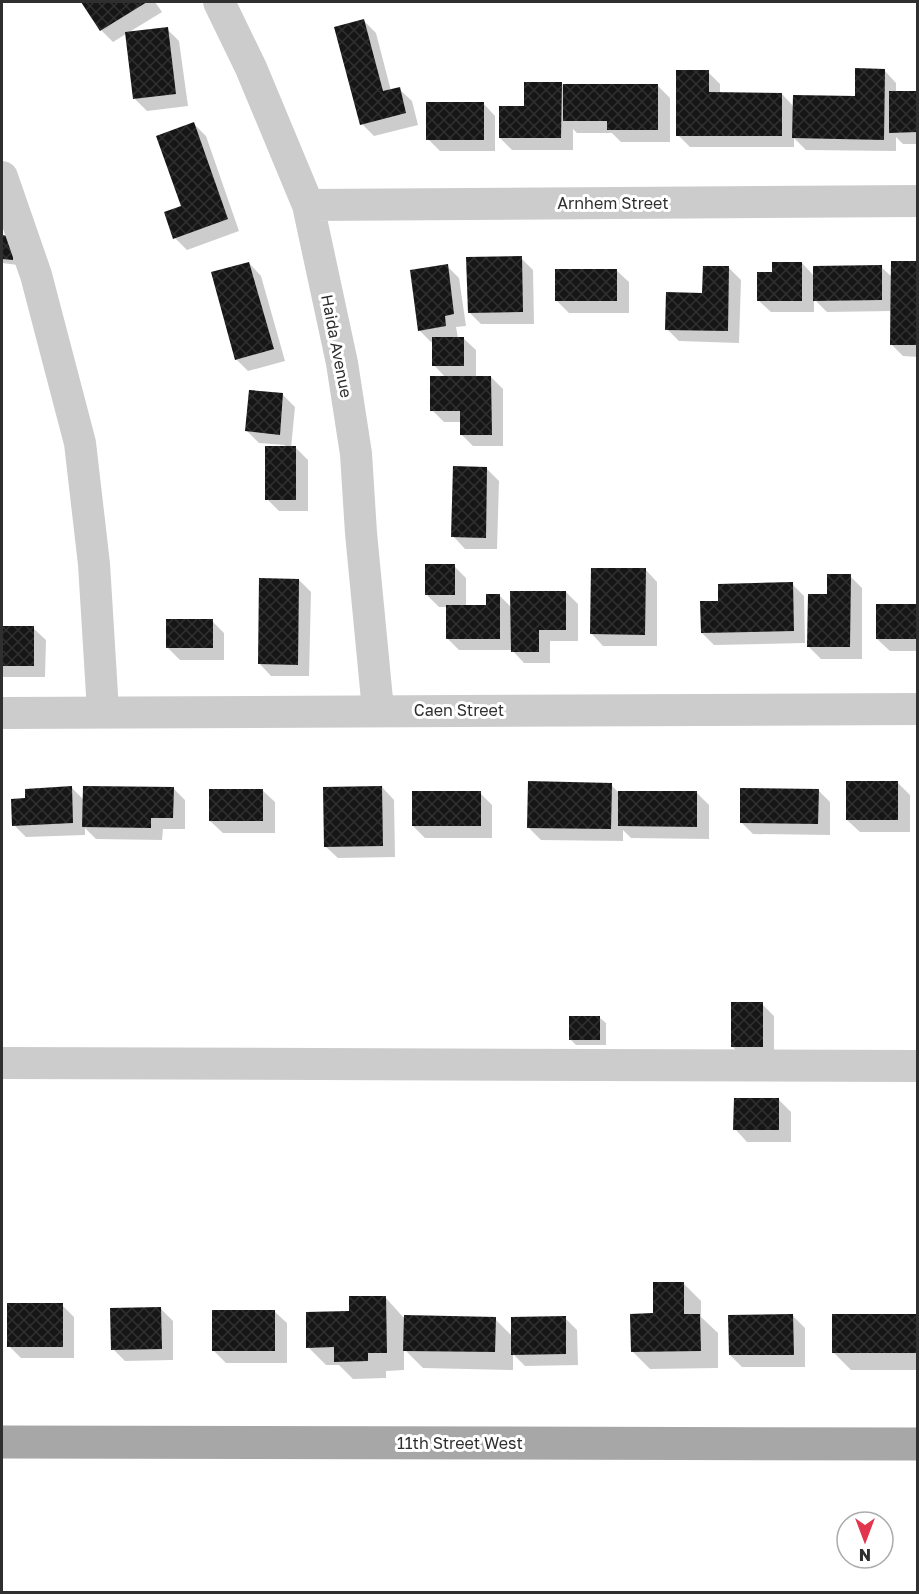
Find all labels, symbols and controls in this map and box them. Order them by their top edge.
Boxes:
street label: Arnhem Street [557,193,669,213]
street label: Haida Avenue [317,293,357,399]
street label: Caen Street [414,700,504,720]
street label: 11th Street West [397,1433,523,1453]
north arrow [835,1510,895,1570]
text: N [859,1545,871,1565]

